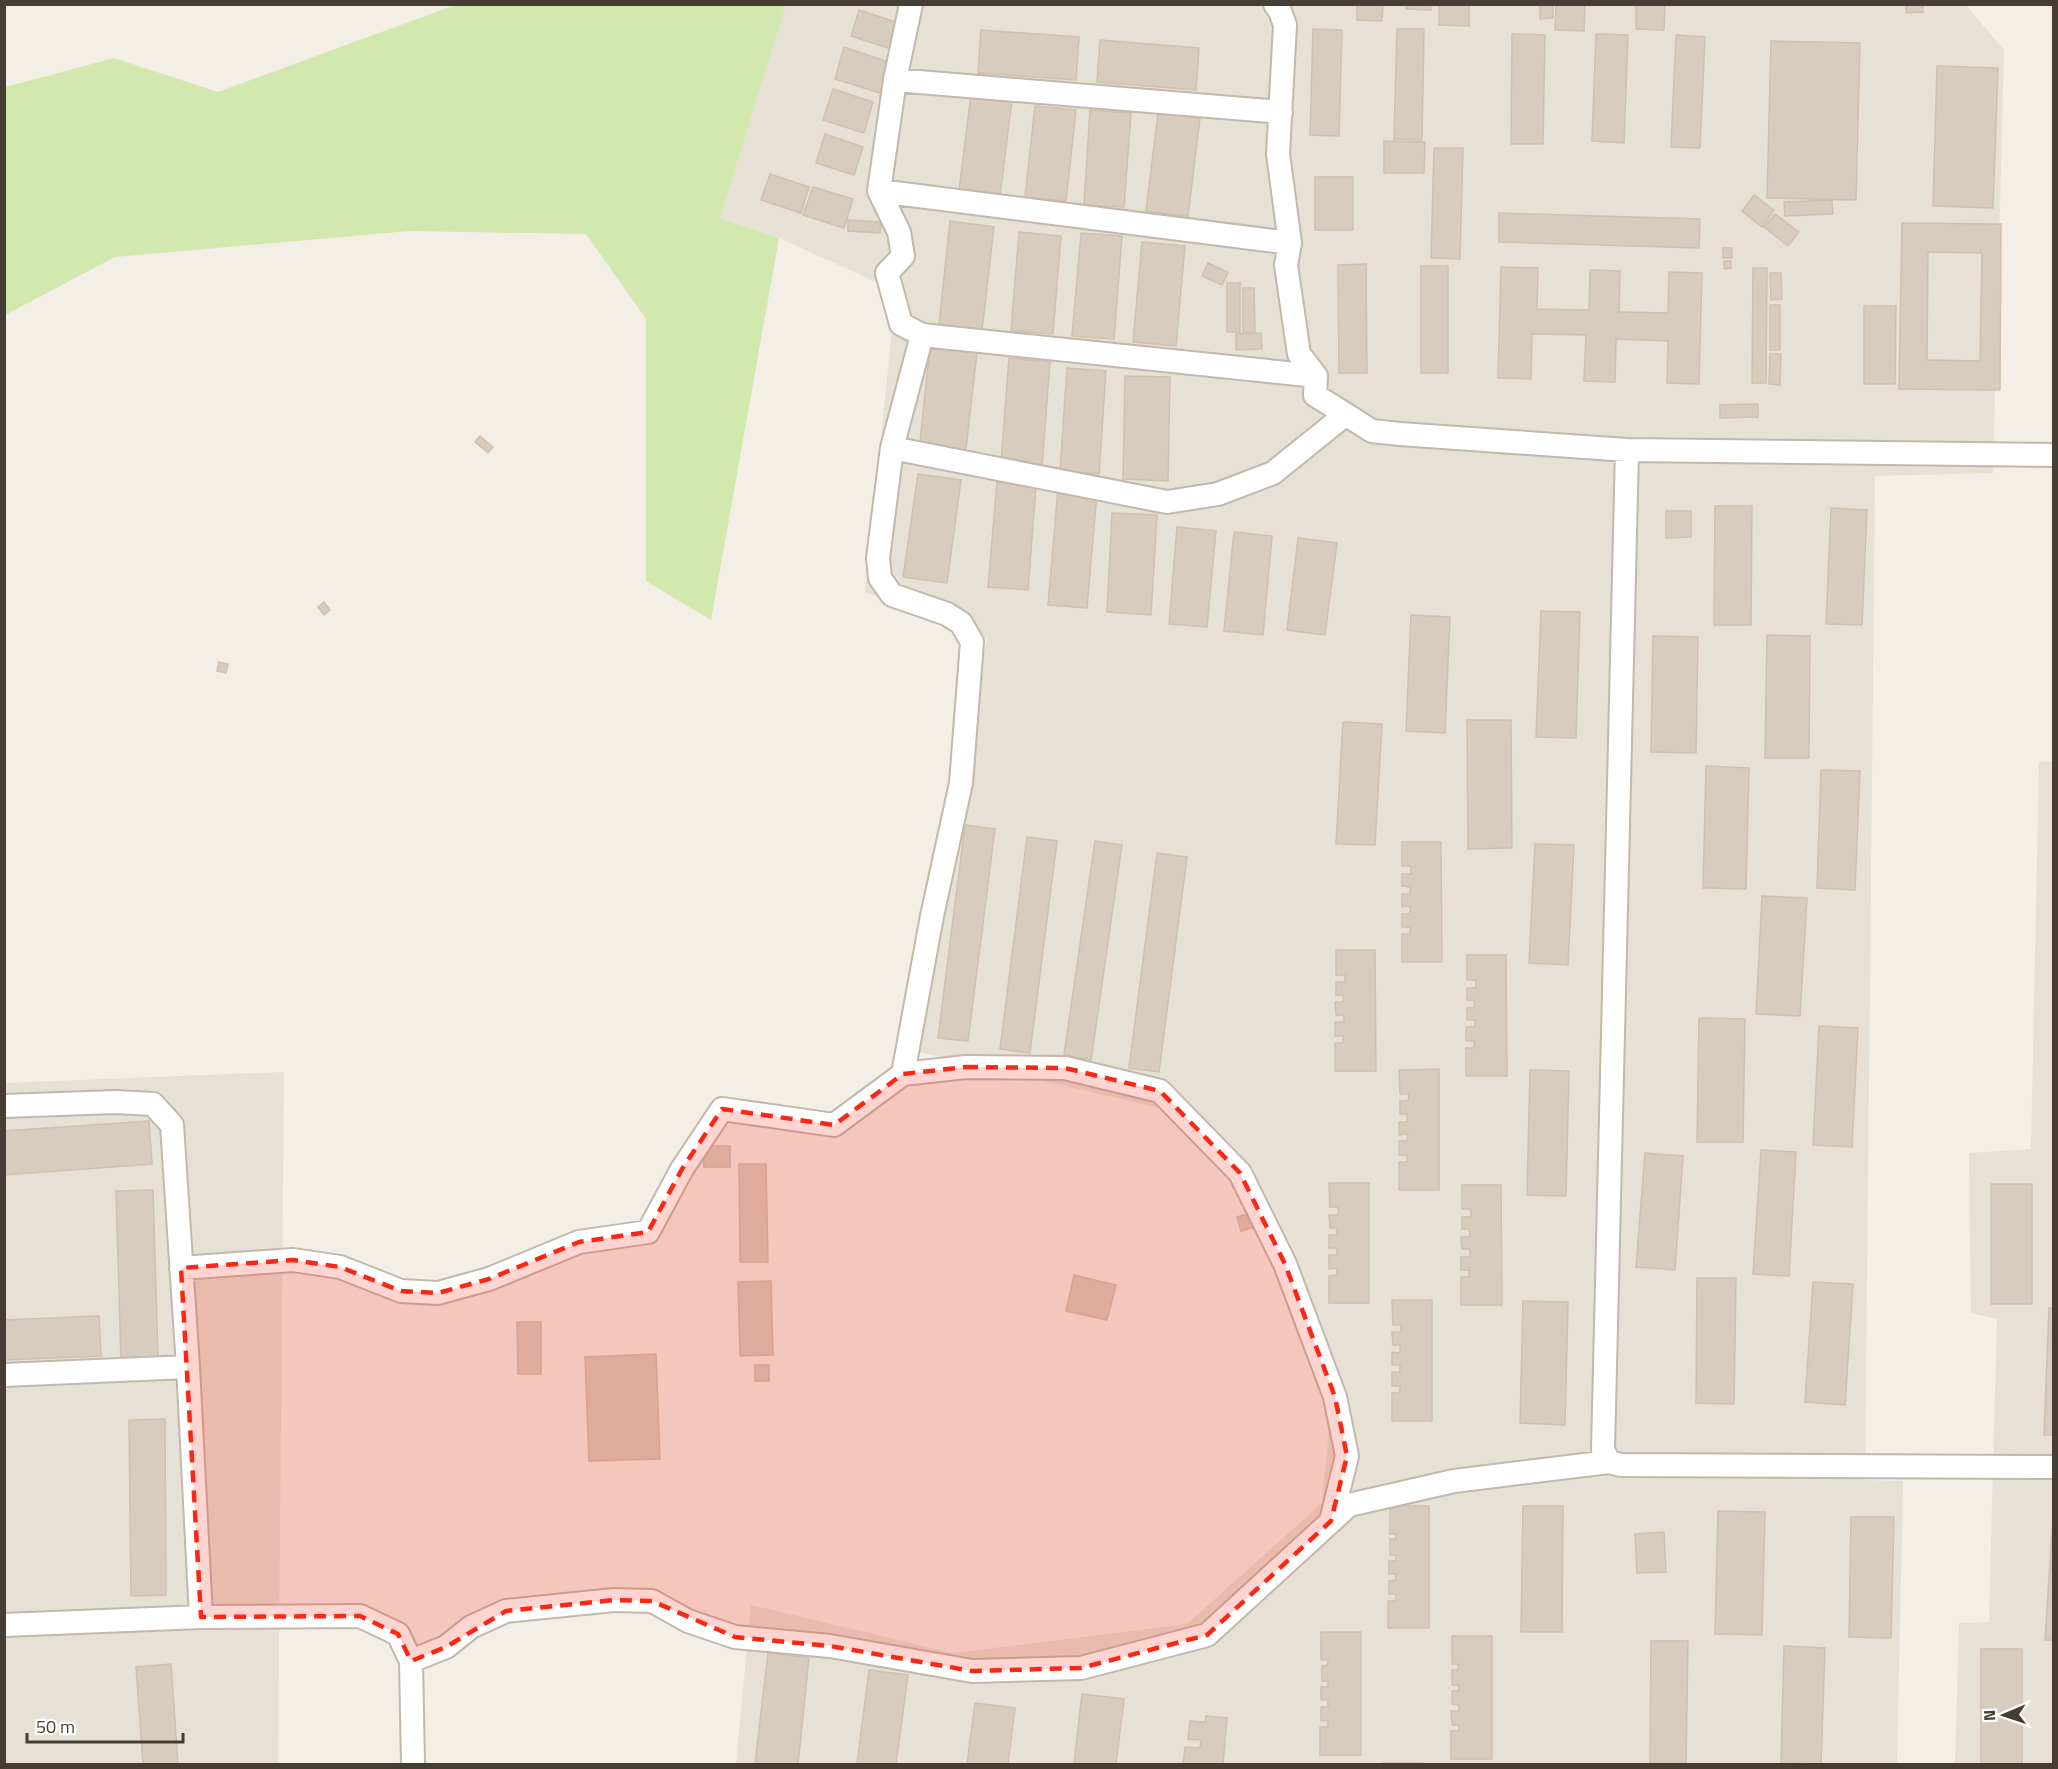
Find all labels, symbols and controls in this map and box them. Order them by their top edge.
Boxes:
north arrow [1974,1685,2034,1745]
scale bar [27,1706,183,1744]
text: N [1977,1710,2001,1721]
text: 50 m [36,1713,75,1740]

